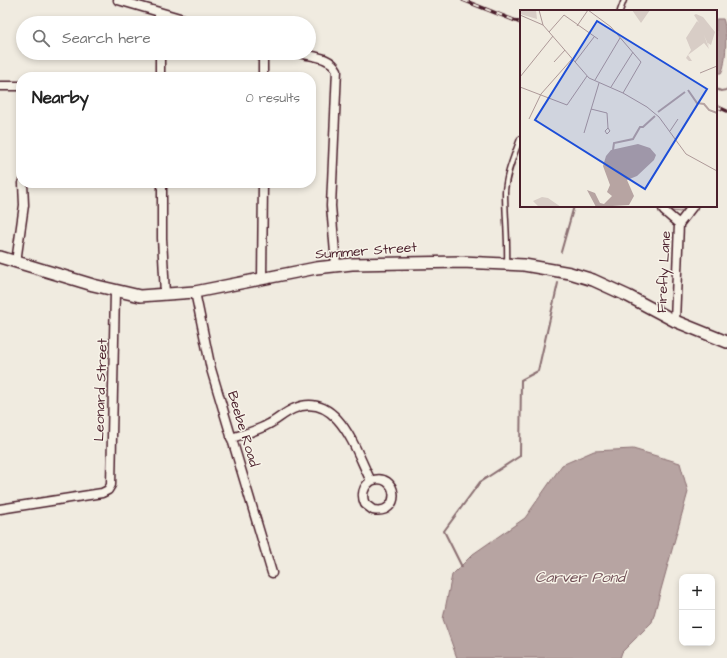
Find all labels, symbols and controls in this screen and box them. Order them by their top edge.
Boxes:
inset map [520,10,717,207]
search box [16,16,316,60]
icon: search [30,27,52,49]
text: Search here [62,28,151,49]
text: Nearby [32,86,89,110]
text: 0 results [245,89,300,107]
street label: Firefly Lane [652,230,676,314]
street label: Summer Street [314,237,418,265]
street label: Leonard Street [89,338,113,442]
street label: Beebe Road [222,389,264,469]
water label: Carver Pond [535,567,628,588]
map controls [679,574,715,646]
button: + [679,574,715,610]
button: − [679,610,715,646]

